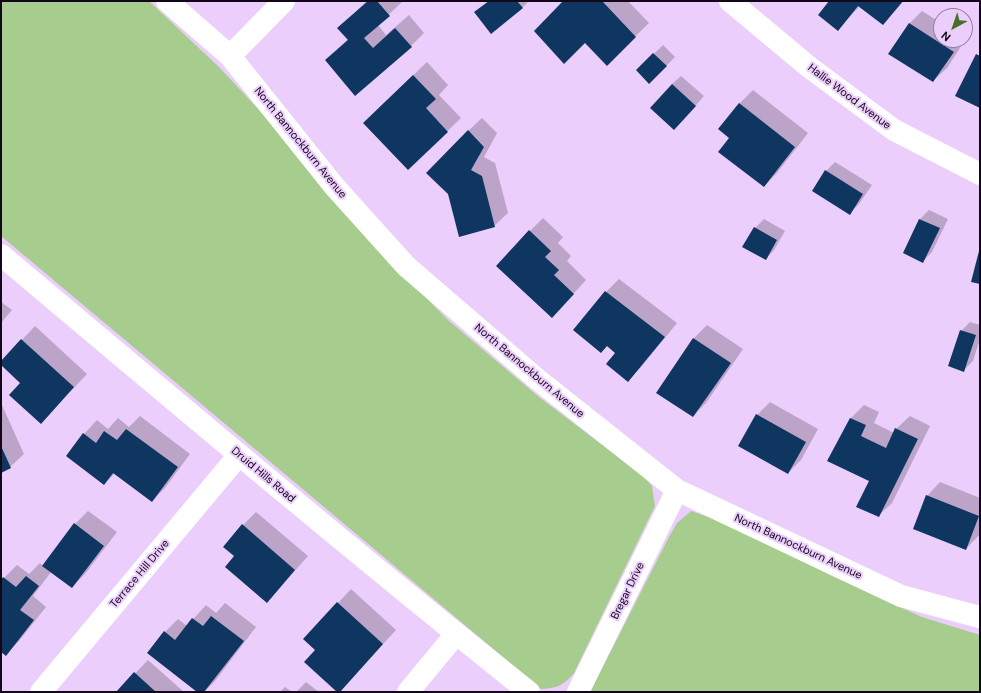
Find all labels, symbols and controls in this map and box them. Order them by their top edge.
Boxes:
north arrow [933,8,973,48]
text: N [938,28,954,44]
street label: Hallie Wood Avenue [805,61,893,133]
street label: North Bannockburn Avenue [251,85,349,201]
street label: North Bannockburn Avenue [471,321,587,421]
street label: Druid Hills Road [228,444,298,506]
street label: North Bannockburn Avenue [732,512,864,582]
street label: Terrace Hill Drive [108,537,172,611]
street label: Bregar Drive [609,560,647,622]

